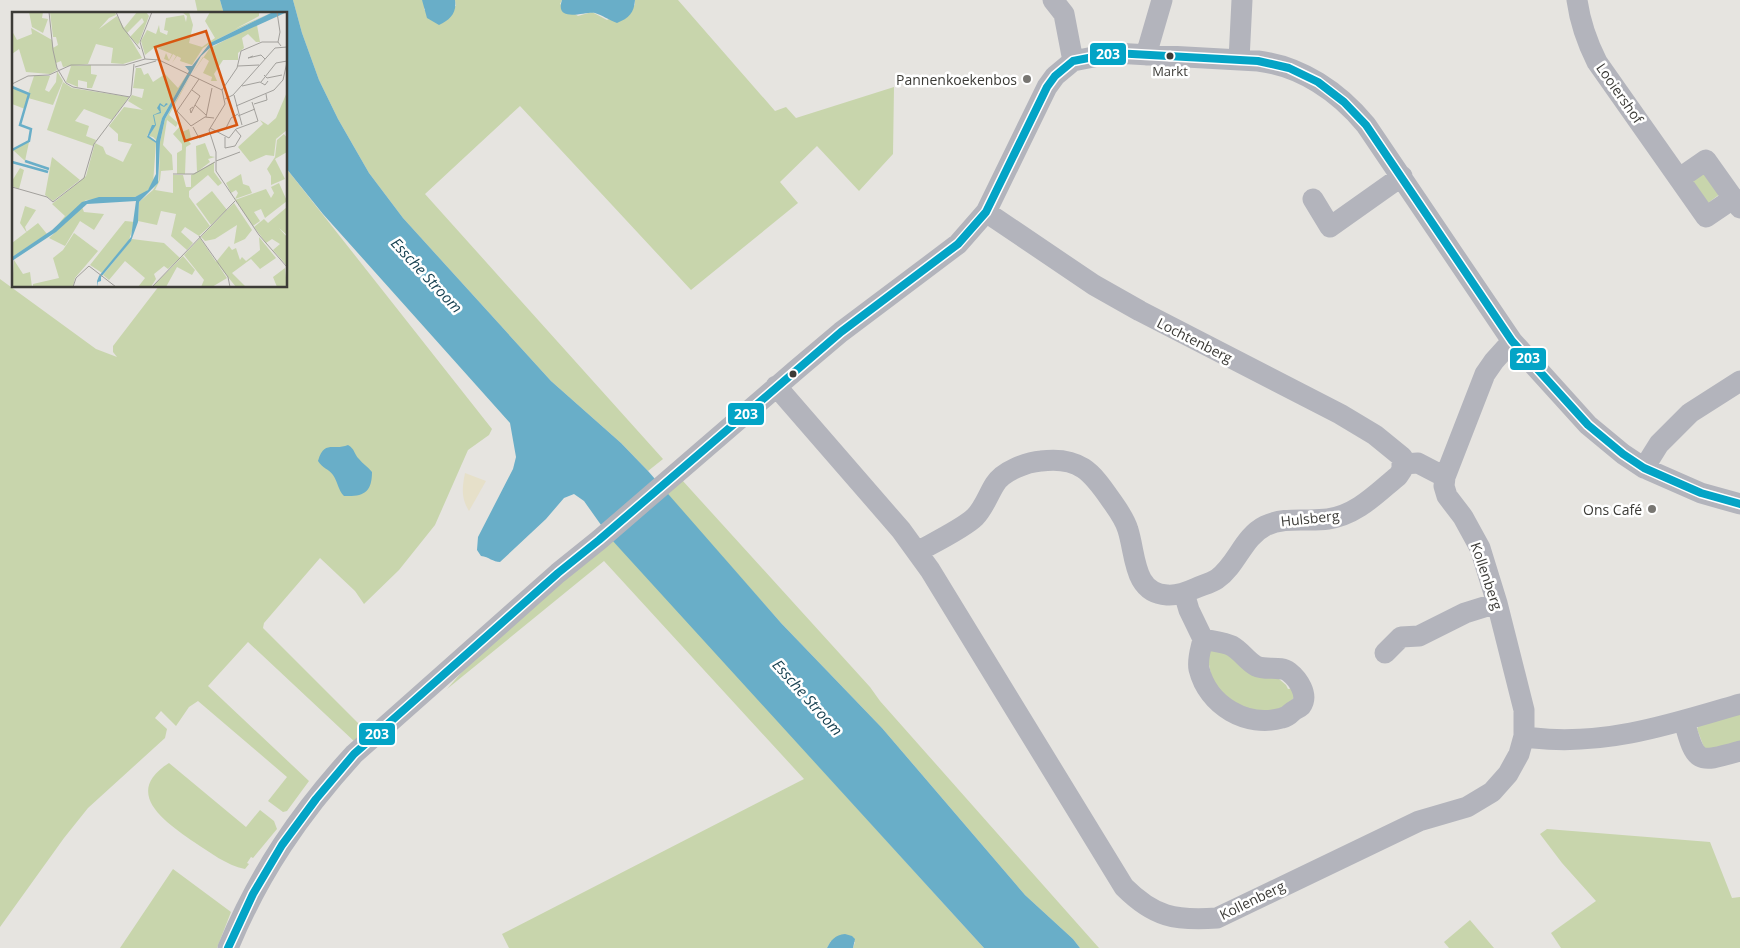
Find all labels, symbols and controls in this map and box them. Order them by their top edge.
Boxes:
inset map [12,12,288,288]
line badge: 203 [1089,42,1127,66]
text: 203 [1096,44,1120,63]
marker: Markt [1165,51,1175,61]
street label: Looiershof [1592,59,1648,128]
place label: Markt [1152,62,1188,80]
place label: Pannenkoekenbos [896,70,1017,89]
marker: Pannenkoekenbos [1021,73,1033,85]
water label: Essche Stroom [387,233,467,317]
street label: Lochtenberg [1154,313,1236,367]
line badge: 203 [1509,347,1547,371]
text: 203 [1516,348,1540,367]
unlabelled marker [788,369,798,379]
line badge: 203 [727,402,765,426]
text: 203 [734,404,758,423]
place label: Ons Café [1583,500,1642,519]
marker: Ons Café [1646,503,1658,515]
street label: Hulsberg [1280,505,1341,531]
street label: Kollenberg [1467,540,1508,613]
water label: Essche Stroom [768,655,848,739]
line badge: 203 [358,722,396,746]
text: 203 [365,724,389,743]
street label: Kollenberg [1216,876,1288,924]

